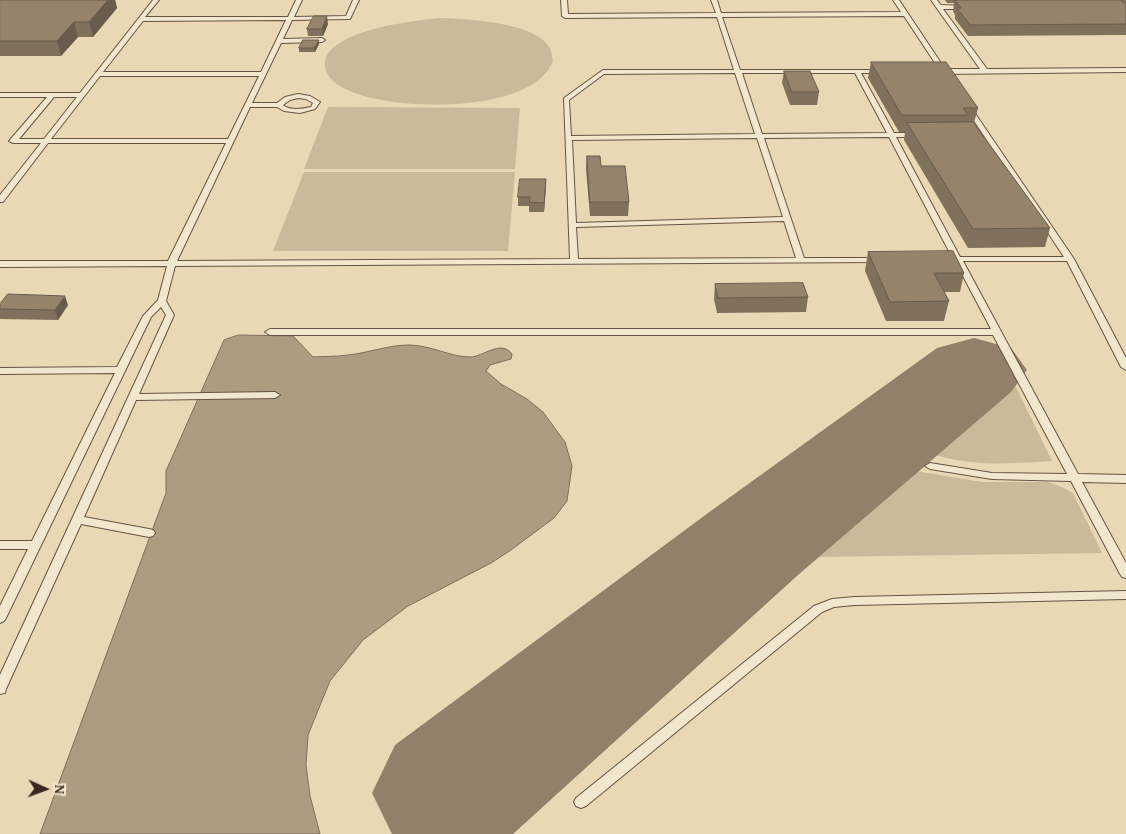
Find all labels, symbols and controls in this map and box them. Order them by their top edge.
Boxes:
north arrow [20,764,70,814]
text: N [50,784,70,795]

